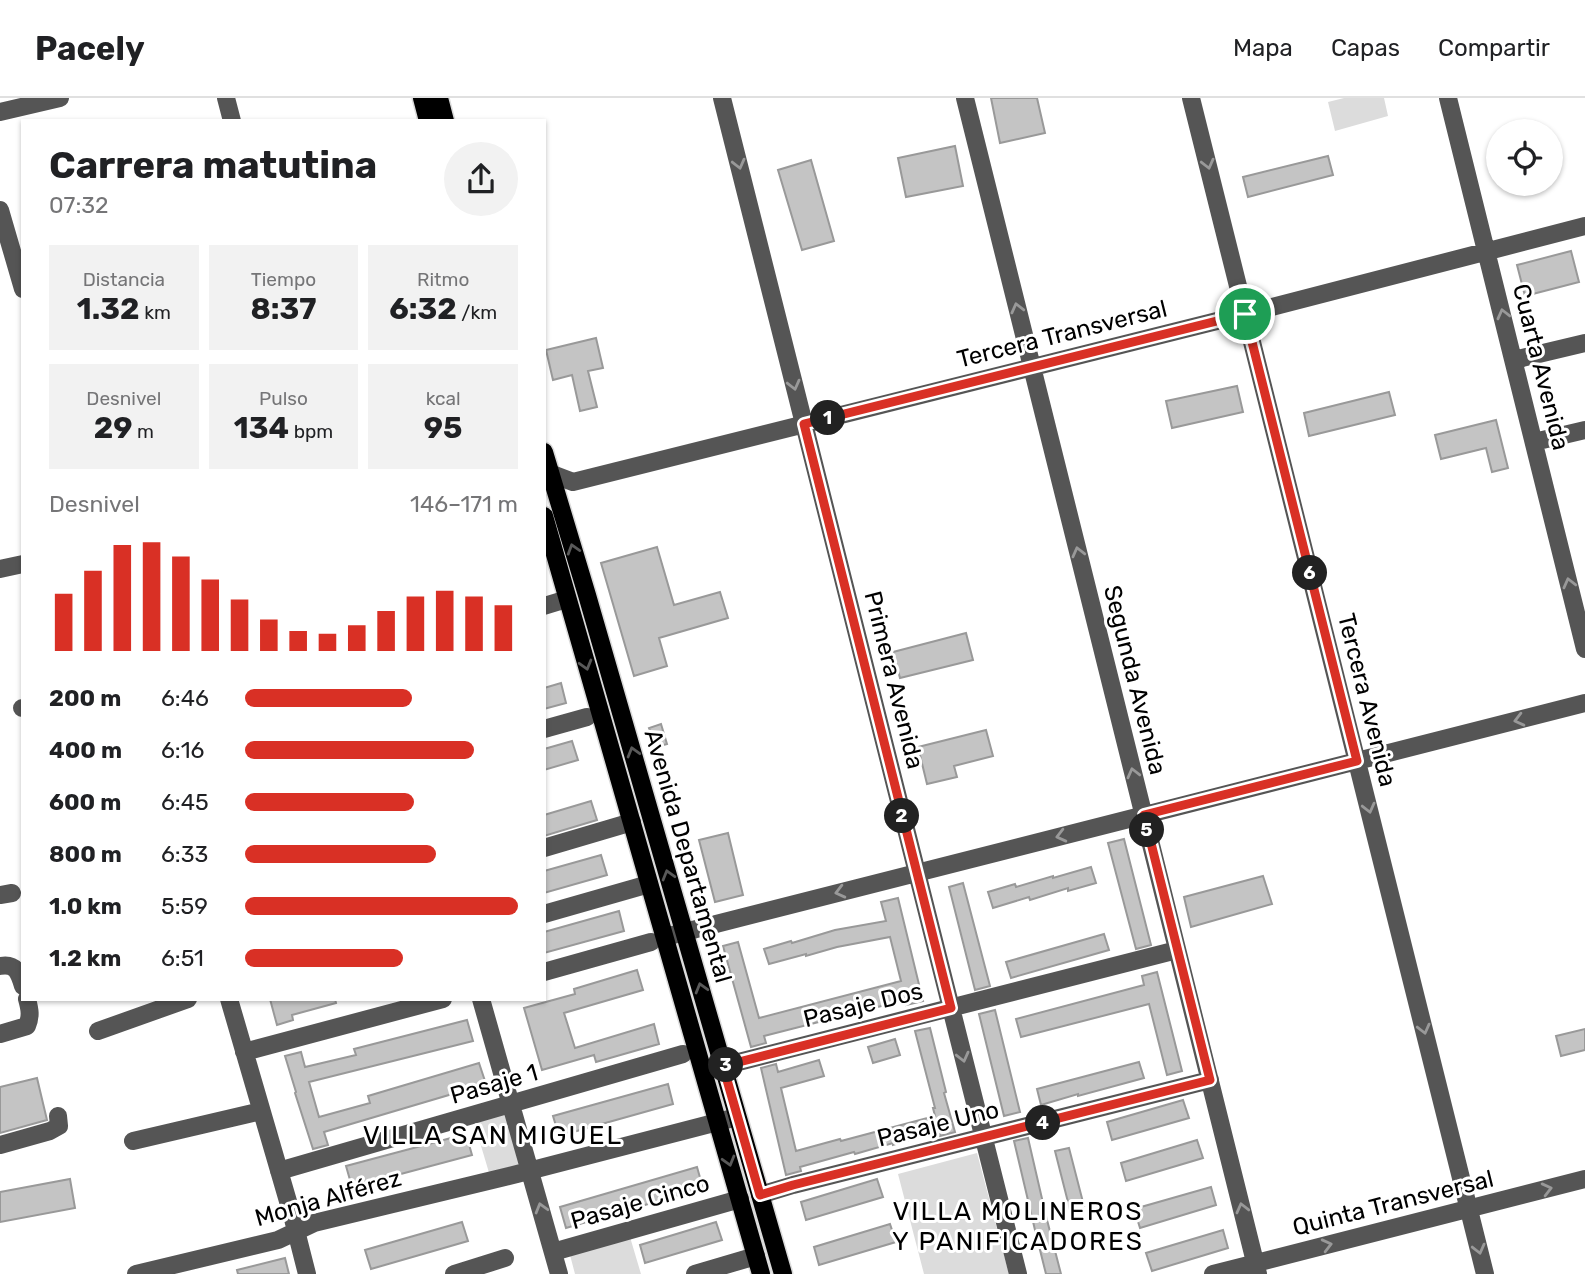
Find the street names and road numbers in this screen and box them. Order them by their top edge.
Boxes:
street label: Cuarta Avenida [1507,281,1575,453]
street label: Tercera Transversal [954,294,1170,374]
street label: Segunda Avenida [1098,583,1172,777]
street label: Primera Avenida [858,588,930,772]
street label: Tercera Avenida [1332,610,1402,790]
street label: Avenida Departamental [638,726,738,986]
street label: Pasaje Dos [800,977,926,1033]
street label: Pasaje 1 [447,1058,541,1110]
street label: Pasaje Uno [874,1095,1002,1153]
street label: Monja Alférez [252,1164,404,1232]
street label: Quinta Transversal [1290,1164,1496,1242]
street label: Pasaje Cinco [567,1169,713,1235]

